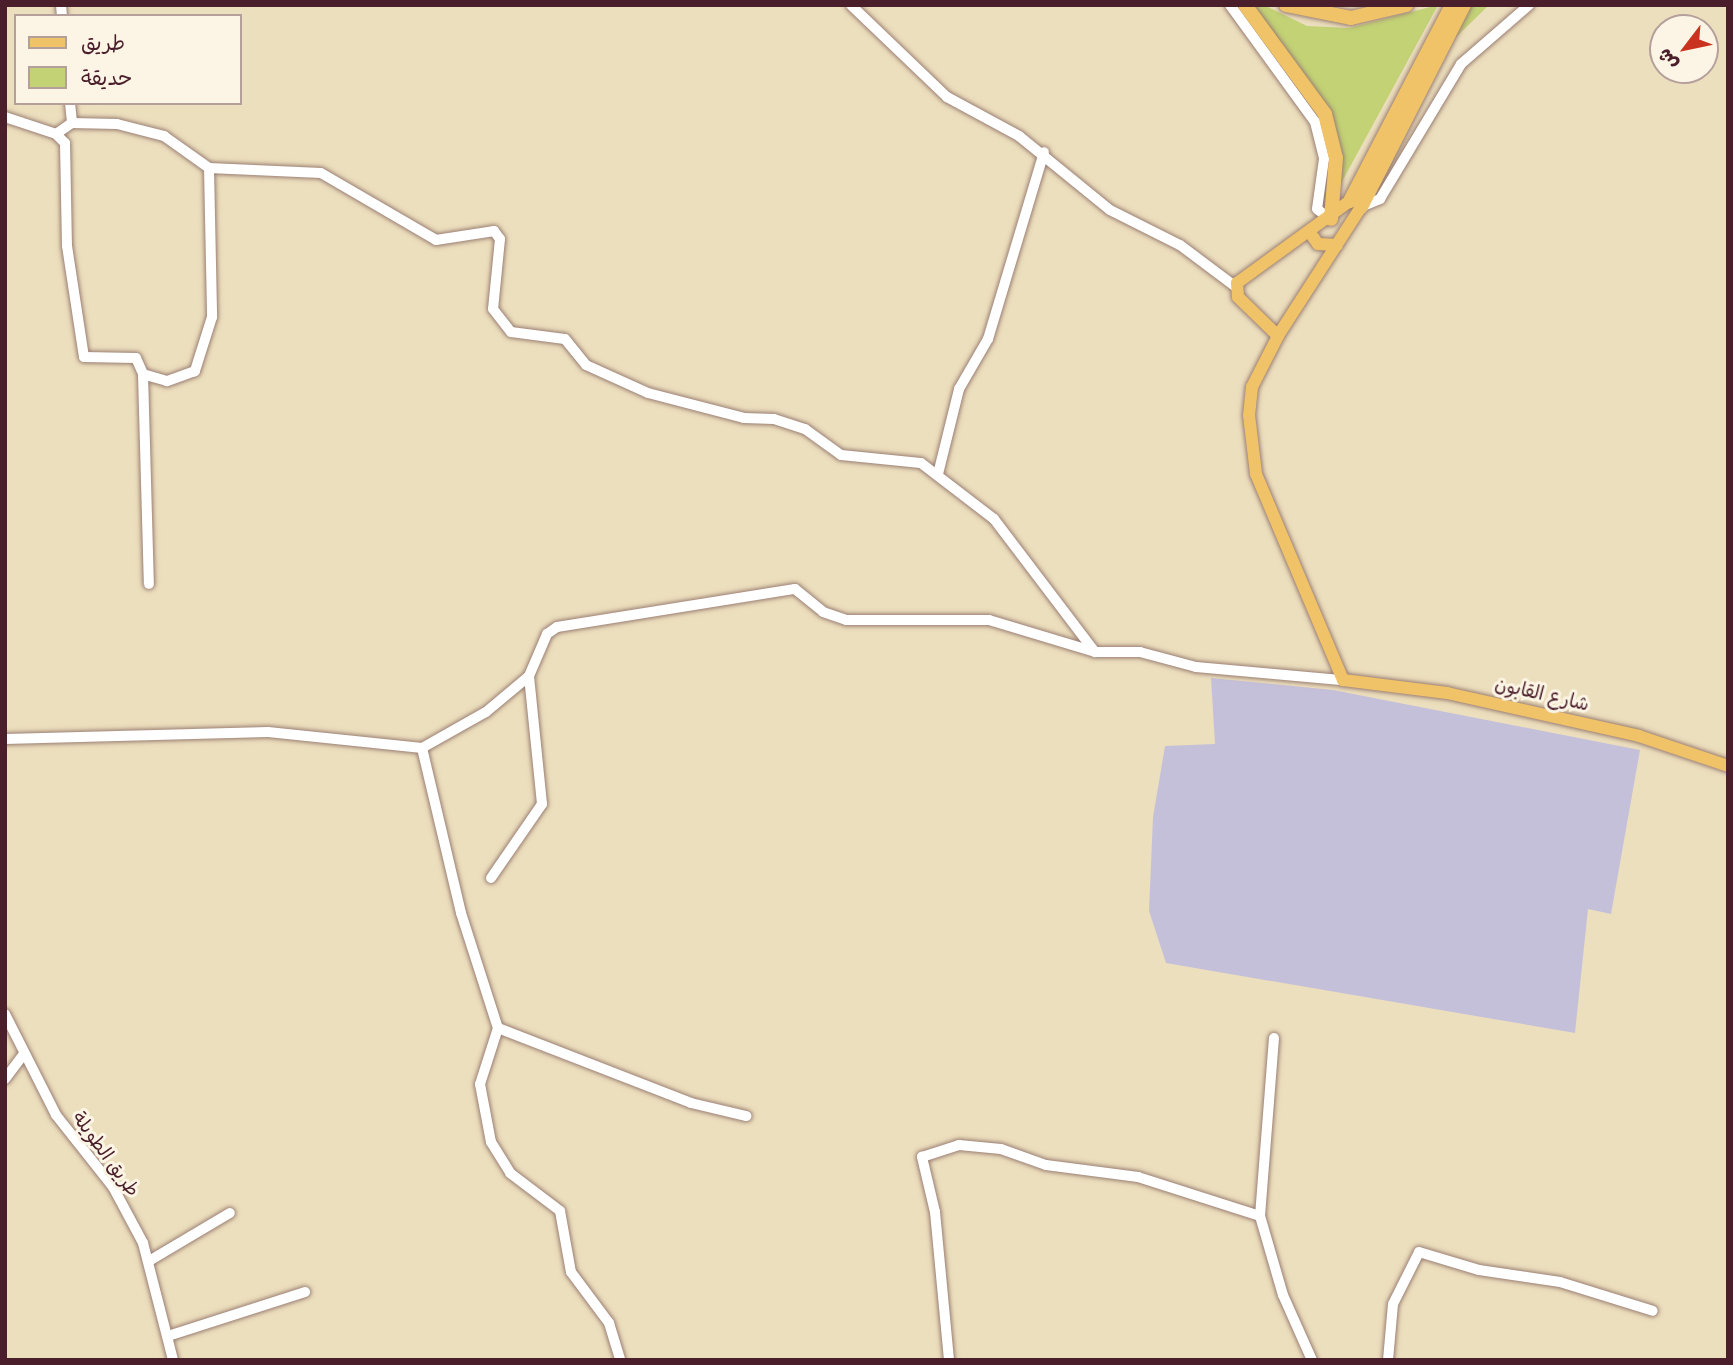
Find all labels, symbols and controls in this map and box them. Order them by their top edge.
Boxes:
legend [14,14,242,105]
north arrow [1649,14,1719,84]
text: طريق [81,24,125,62]
text: ش [1648,42,1687,77]
text: حديقة [81,59,132,97]
street label: شارع القابون [1493,672,1591,716]
street label: طريق الطويلة [68,1107,144,1201]

